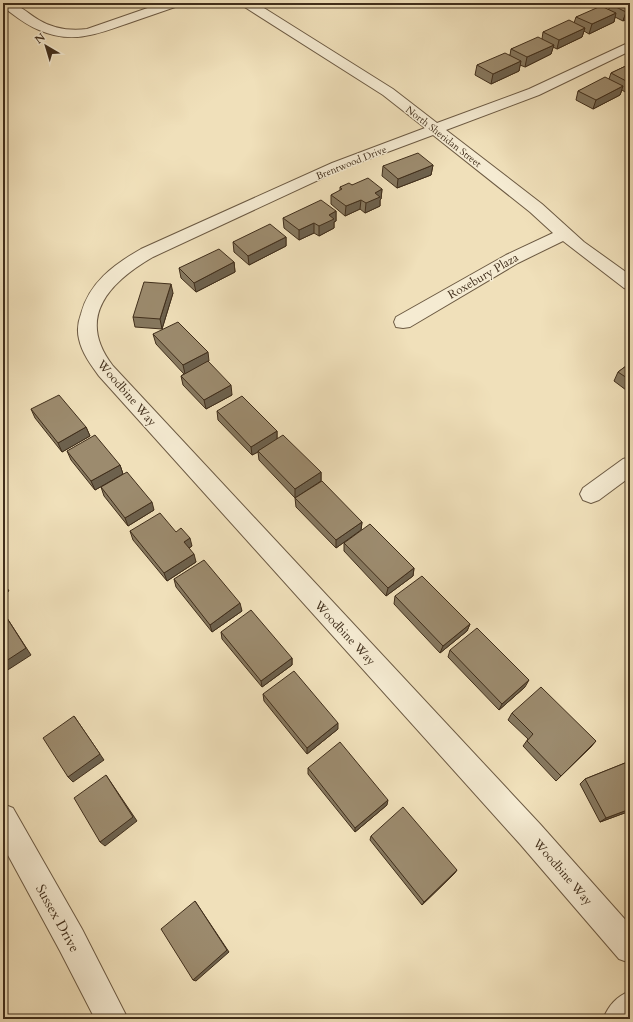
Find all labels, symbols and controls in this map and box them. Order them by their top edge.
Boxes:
north arrow [26,26,66,66]
text: N [32,29,49,47]
street label: North Sheridan Street [403,103,485,171]
street label: Brentwood Drive [314,142,389,183]
street label: Roxebury Plaza [445,249,522,303]
street label: Woodbine Way [93,356,161,430]
street label: Woodbine Way [310,597,380,669]
street label: Woodbine Way [529,835,597,909]
street label: Sussex Drive [31,881,84,956]

